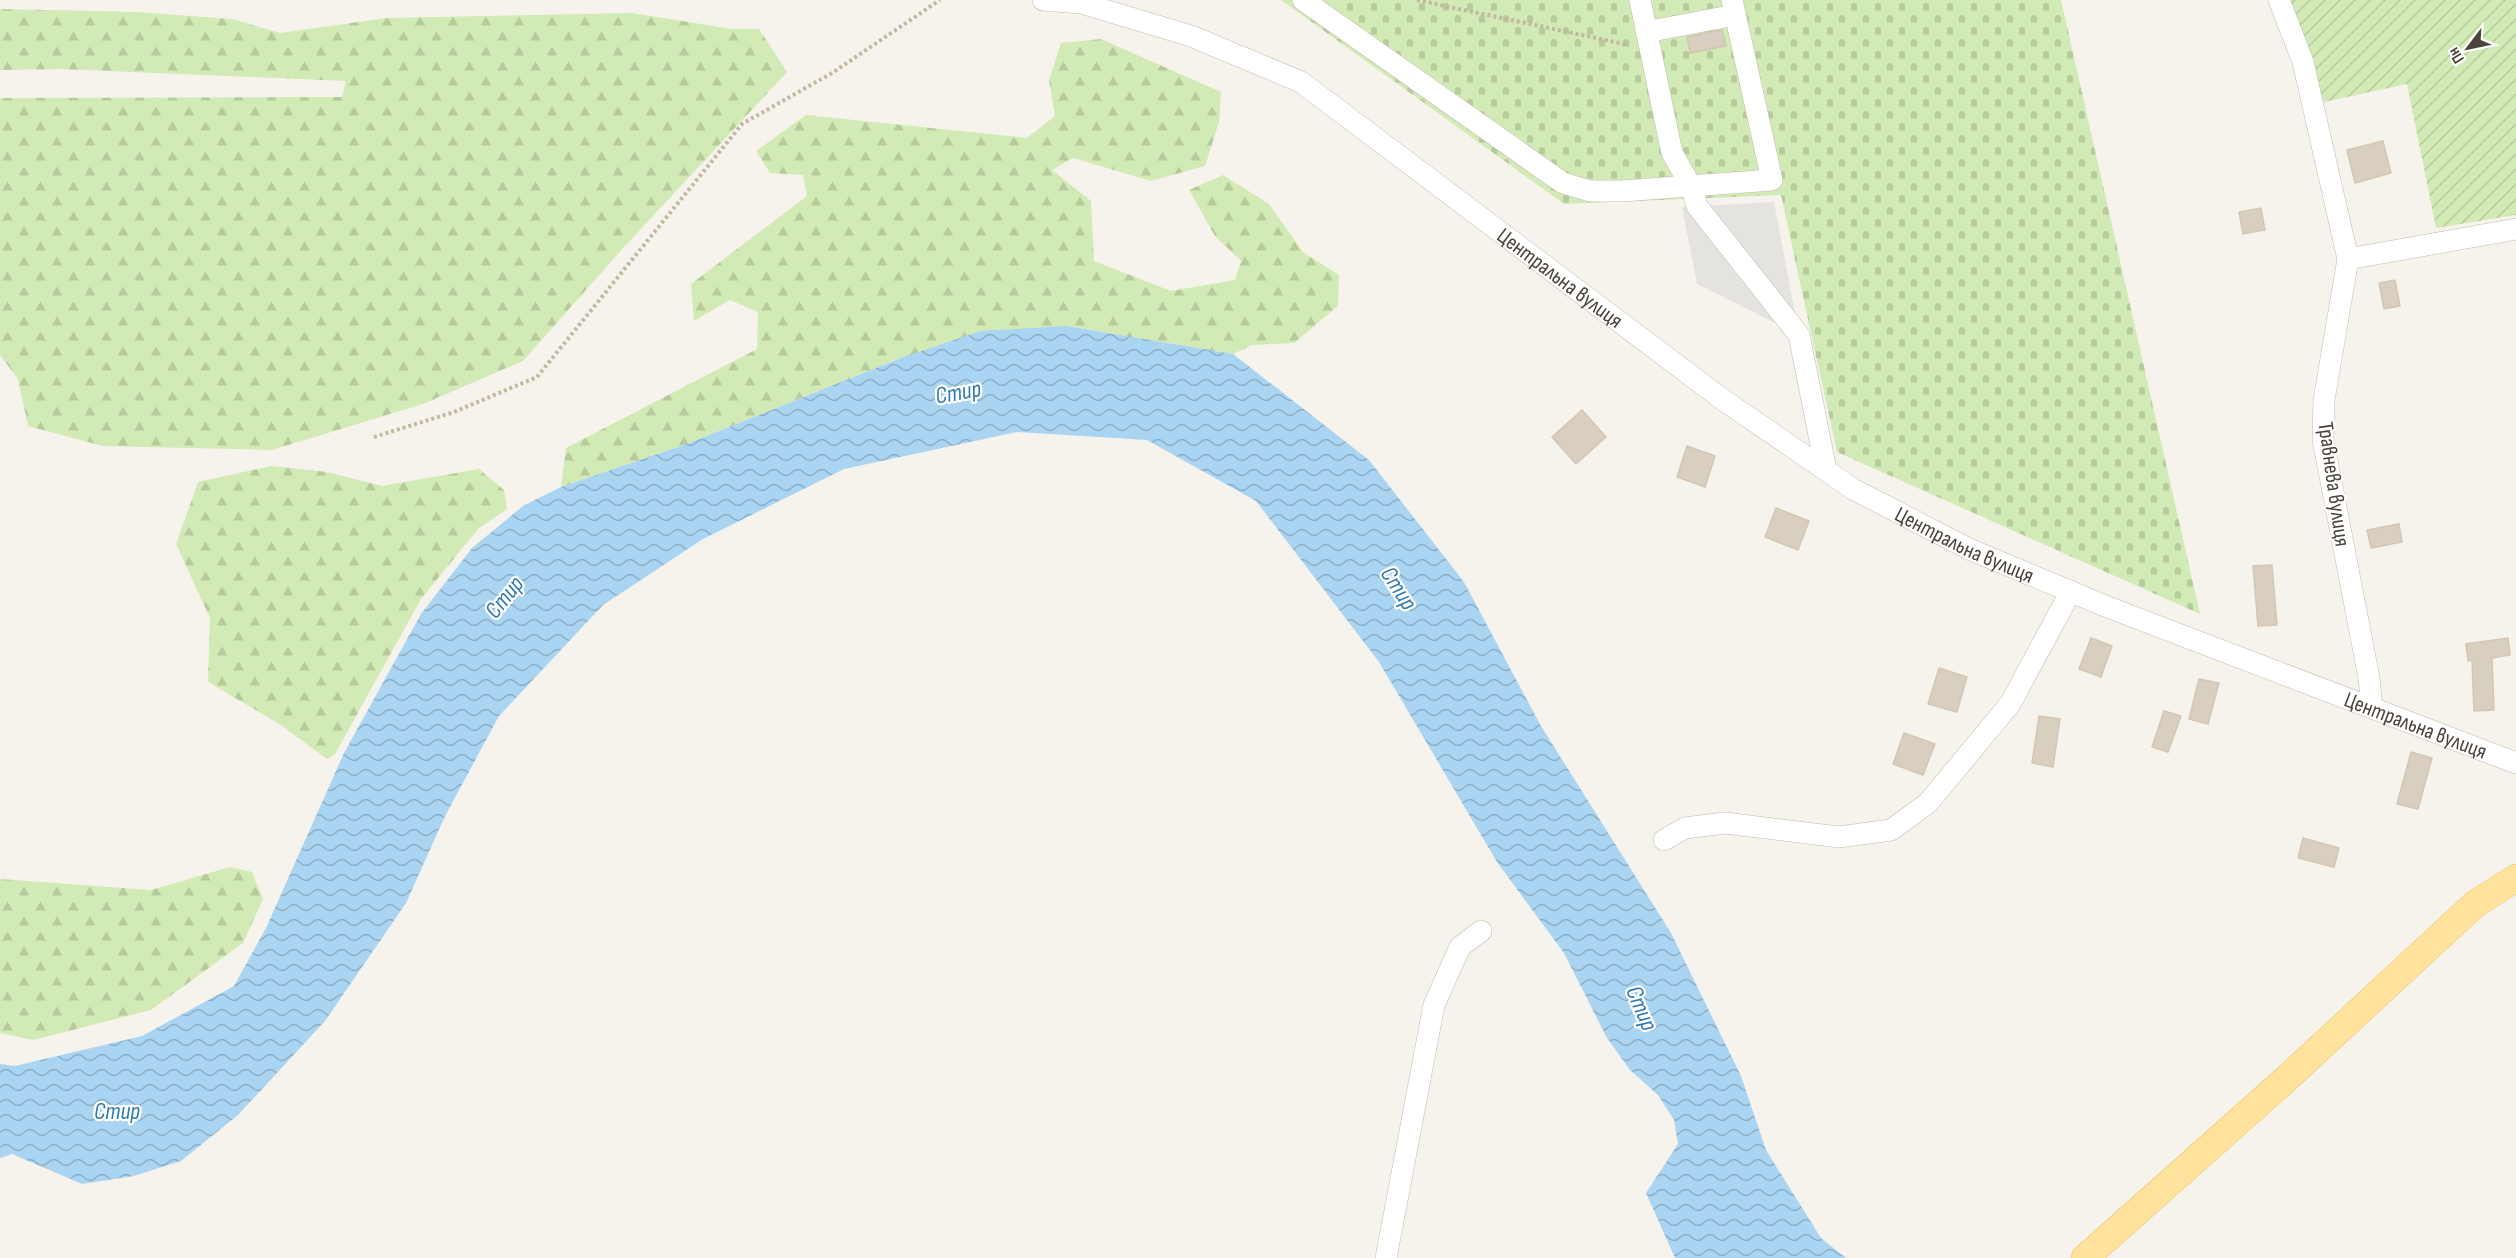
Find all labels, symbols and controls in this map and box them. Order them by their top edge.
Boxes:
north arrow [2438,18,2498,78]
text: Пн [2444,44,2469,67]
street label: Центральна вулиця [1491,223,1628,335]
water label: Стир [933,374,984,411]
street label: Травнева вулиця [2311,420,2356,548]
street label: Центральна вулиця [1890,501,2038,590]
water label: Стир [1374,561,1423,616]
water label: Стир [479,570,530,624]
street label: Центральна вулиця [2340,687,2491,766]
water label: Стир [1619,981,1664,1035]
water label: Стир [94,1097,140,1126]

